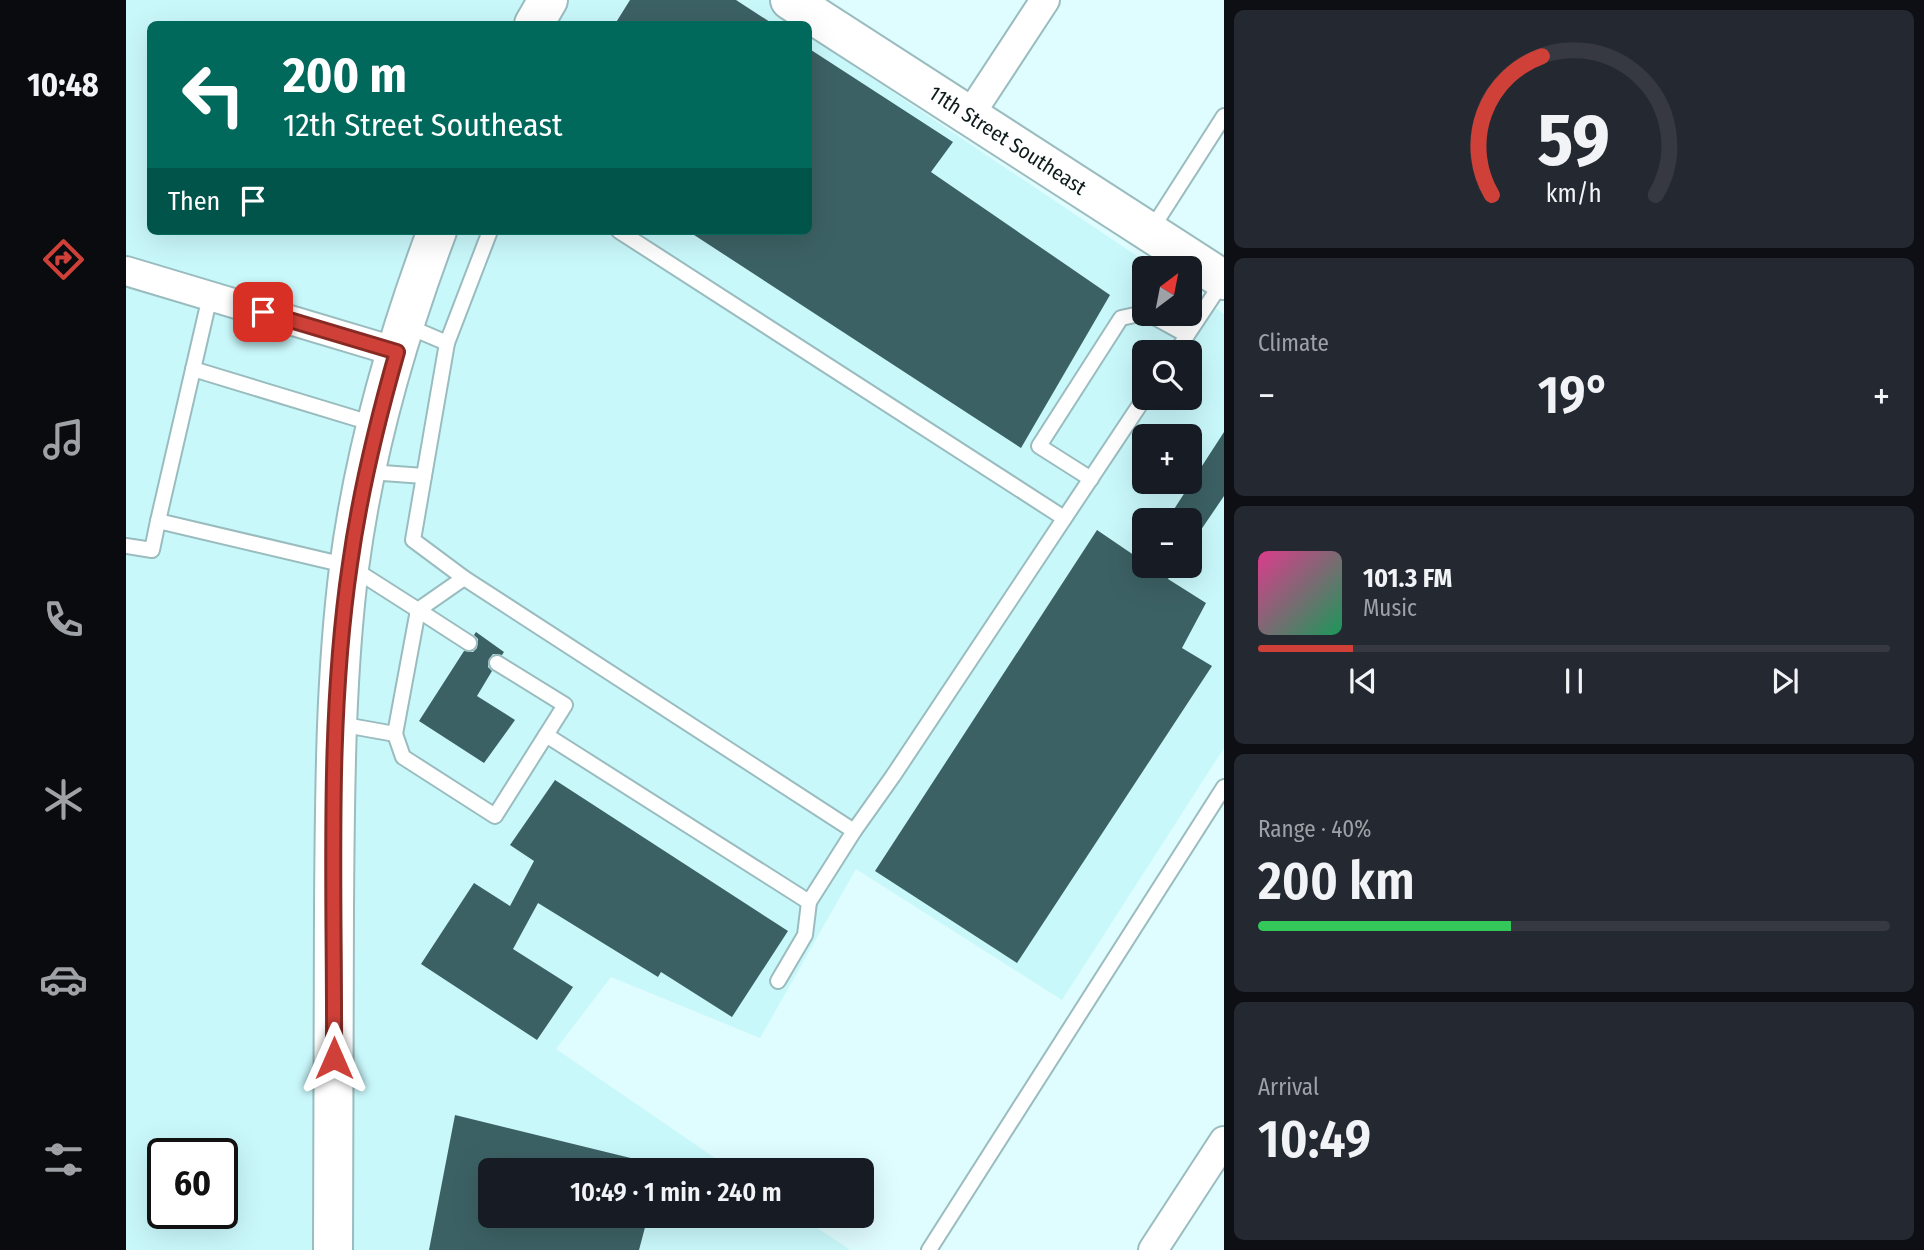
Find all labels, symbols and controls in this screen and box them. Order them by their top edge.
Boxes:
text: 200 m [283,46,407,105]
icon: left [168,49,259,140]
text: 10:48 [27,66,99,104]
street label: 11th Street Southeast [924,80,1091,201]
text: 59 [1538,97,1610,184]
text: 12th Street Southeast [283,106,563,144]
text: km/h [1546,179,1602,209]
icon: arrive [234,182,272,220]
text: Then [168,186,220,217]
icon: directions [39,235,88,284]
north arrow [1132,256,1202,326]
map controls [1132,256,1202,578]
pin [233,282,293,342]
icon: arrive [244,293,282,331]
text: Climate [1258,329,1329,357]
button: search [1132,340,1202,410]
text: 19° [1538,364,1610,427]
text: − [1258,373,1275,419]
text: + [1873,373,1890,419]
icon: music [39,415,88,464]
button: + [1132,424,1202,494]
button: − [1132,508,1202,578]
text: 101.3 FM [1363,563,1452,594]
text: Music [1363,594,1417,622]
icon: phone [39,595,88,644]
icon: previous [1344,662,1382,700]
icon: pause [1555,662,1593,700]
icon: next [1766,662,1804,700]
icon: climate [39,775,88,824]
text: Range · 40% [1258,815,1372,843]
text: 200 km [1258,850,1415,913]
icon: car [39,955,88,1004]
position arrow [297,1021,371,1095]
text: Arrival [1258,1073,1319,1101]
text: 10:49 [1258,1108,1371,1171]
icon: filters [39,1135,88,1184]
speed limit sign: 60 [147,1138,238,1229]
text: 10:49 · 1 min · 240 m [570,1177,782,1208]

